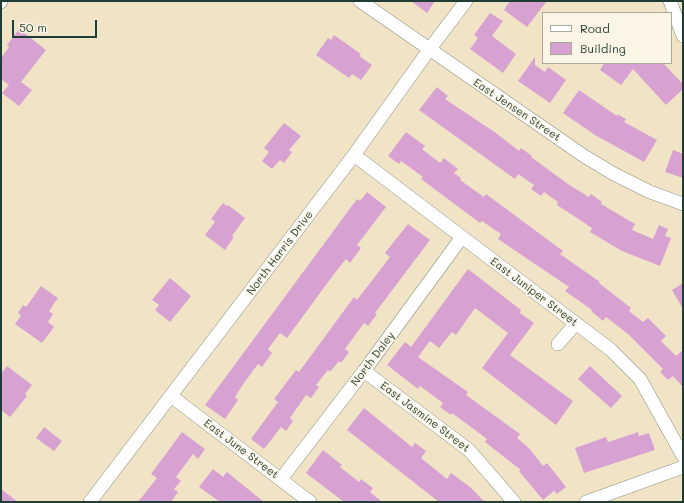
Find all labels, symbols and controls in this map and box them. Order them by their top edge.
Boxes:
scale bar [14,12,99,38]
legend [542,12,672,64]
text: 50 m [19,19,47,35]
text: Road [580,20,610,36]
text: Building [580,40,626,56]
street label: East Jensen Street [471,76,563,144]
street label: North Harris Drive [244,208,316,298]
street label: East Juniper Street [488,255,580,329]
street label: North Daley [348,329,398,389]
street label: East Jasmine Street [378,379,472,455]
street label: East June Street [201,417,281,481]

